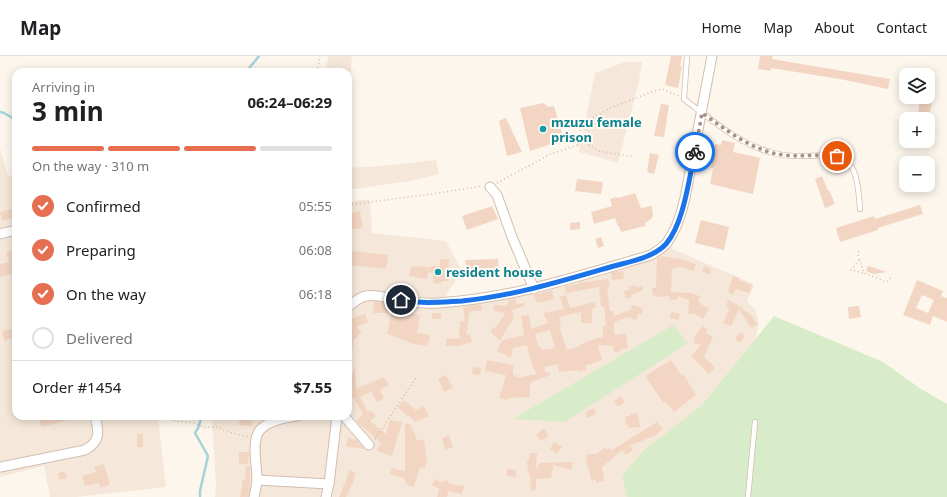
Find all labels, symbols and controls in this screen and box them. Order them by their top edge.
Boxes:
text: Map [20,15,61,41]
text: Home [702,18,741,37]
text: Map [763,18,793,37]
text: About [815,18,854,37]
text: Contact [876,18,927,37]
map controls [899,68,935,192]
button: layers [899,68,935,104]
text: Arriving in [32,78,95,96]
text: 06:24–06:29 [247,92,332,112]
text: 3 min [32,93,104,129]
button: + [899,112,935,148]
place label: mzuzu female prison [551,113,642,146]
marker: mzuzu female prison [538,124,548,134]
courier [675,132,715,172]
pin [820,139,854,173]
icon: bike [684,141,706,163]
icon: bag [826,145,848,167]
button: − [899,156,935,192]
text: On the way · 310 m [32,157,149,175]
icon: check [32,195,54,217]
text: Confirmed [66,196,141,216]
text: 05:55 [299,197,332,215]
icon: check [32,239,54,261]
text: Preparing [66,240,136,260]
text: 06:08 [299,241,332,259]
place label: resident house [446,263,543,281]
marker: resident house [433,267,443,277]
icon: check [32,283,54,305]
pin [384,283,418,317]
text: On the way [66,284,146,304]
text: 06:18 [299,285,332,303]
icon: home [390,289,412,311]
text: Delivered [66,328,133,348]
text: Order #1454 [32,377,121,397]
text: $7.55 [293,377,332,397]

